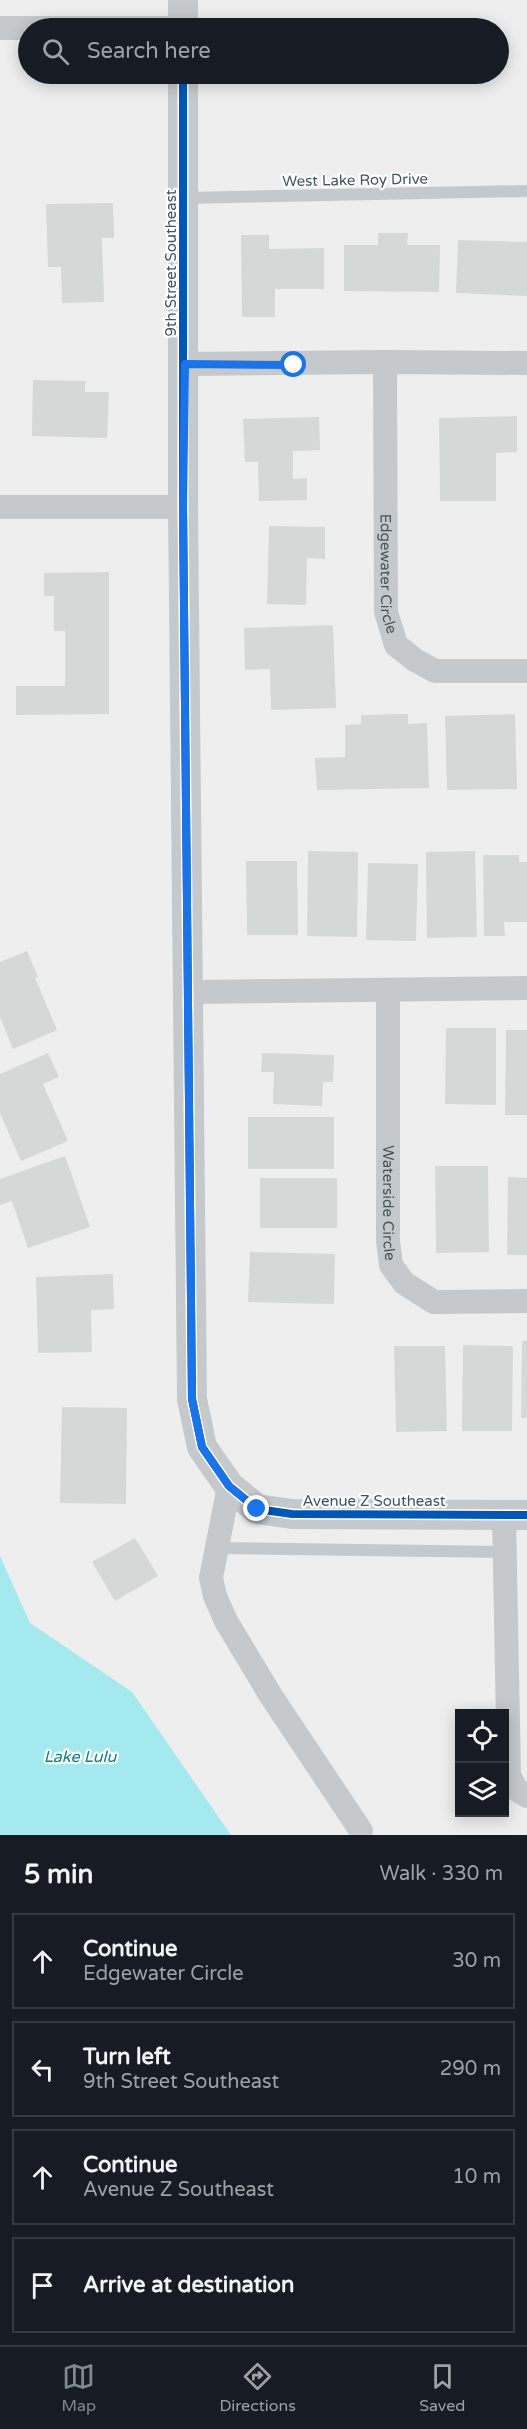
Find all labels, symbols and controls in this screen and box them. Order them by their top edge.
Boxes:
search box [18,18,509,84]
icon: search [39,35,72,68]
text: Search here [87,38,211,64]
street label: West Lake Roy Drive [282,170,428,190]
street label: 9th Street Southeast [162,189,180,337]
route start [280,351,306,377]
street label: Edgewater Circle [377,514,401,636]
street label: Waterside Circle [379,1145,399,1262]
street label: Avenue Z Southeast [302,1492,446,1510]
route end [243,1495,269,1521]
map controls [455,1709,509,1817]
button: locate [455,1709,509,1763]
water label: Lake Lulu [44,1747,118,1767]
button: layers [455,1763,509,1817]
text: 5 min [24,1859,93,1890]
text: Walk · 330 m [380,1862,503,1886]
text: Continue [83,1936,178,1962]
icon: ahead [26,1945,59,1978]
text: 30 m [452,1949,501,1973]
text: Edgewater Circle [83,1962,244,1986]
text: Turn left [83,2044,171,2070]
icon: left [26,2053,59,2086]
text: 290 m [440,2057,501,2081]
text: 9th Street Southeast [83,2070,279,2094]
text: Continue [83,2152,178,2178]
icon: ahead [26,2161,59,2194]
text: 10 m [452,2165,501,2189]
text: Avenue Z Southeast [83,2178,274,2202]
icon: arrive [26,2269,59,2302]
text: Arrive at destination [83,2272,294,2298]
tab: Map [62,2360,96,2416]
tab: Directions [219,2360,296,2416]
tab: Saved [419,2360,465,2416]

